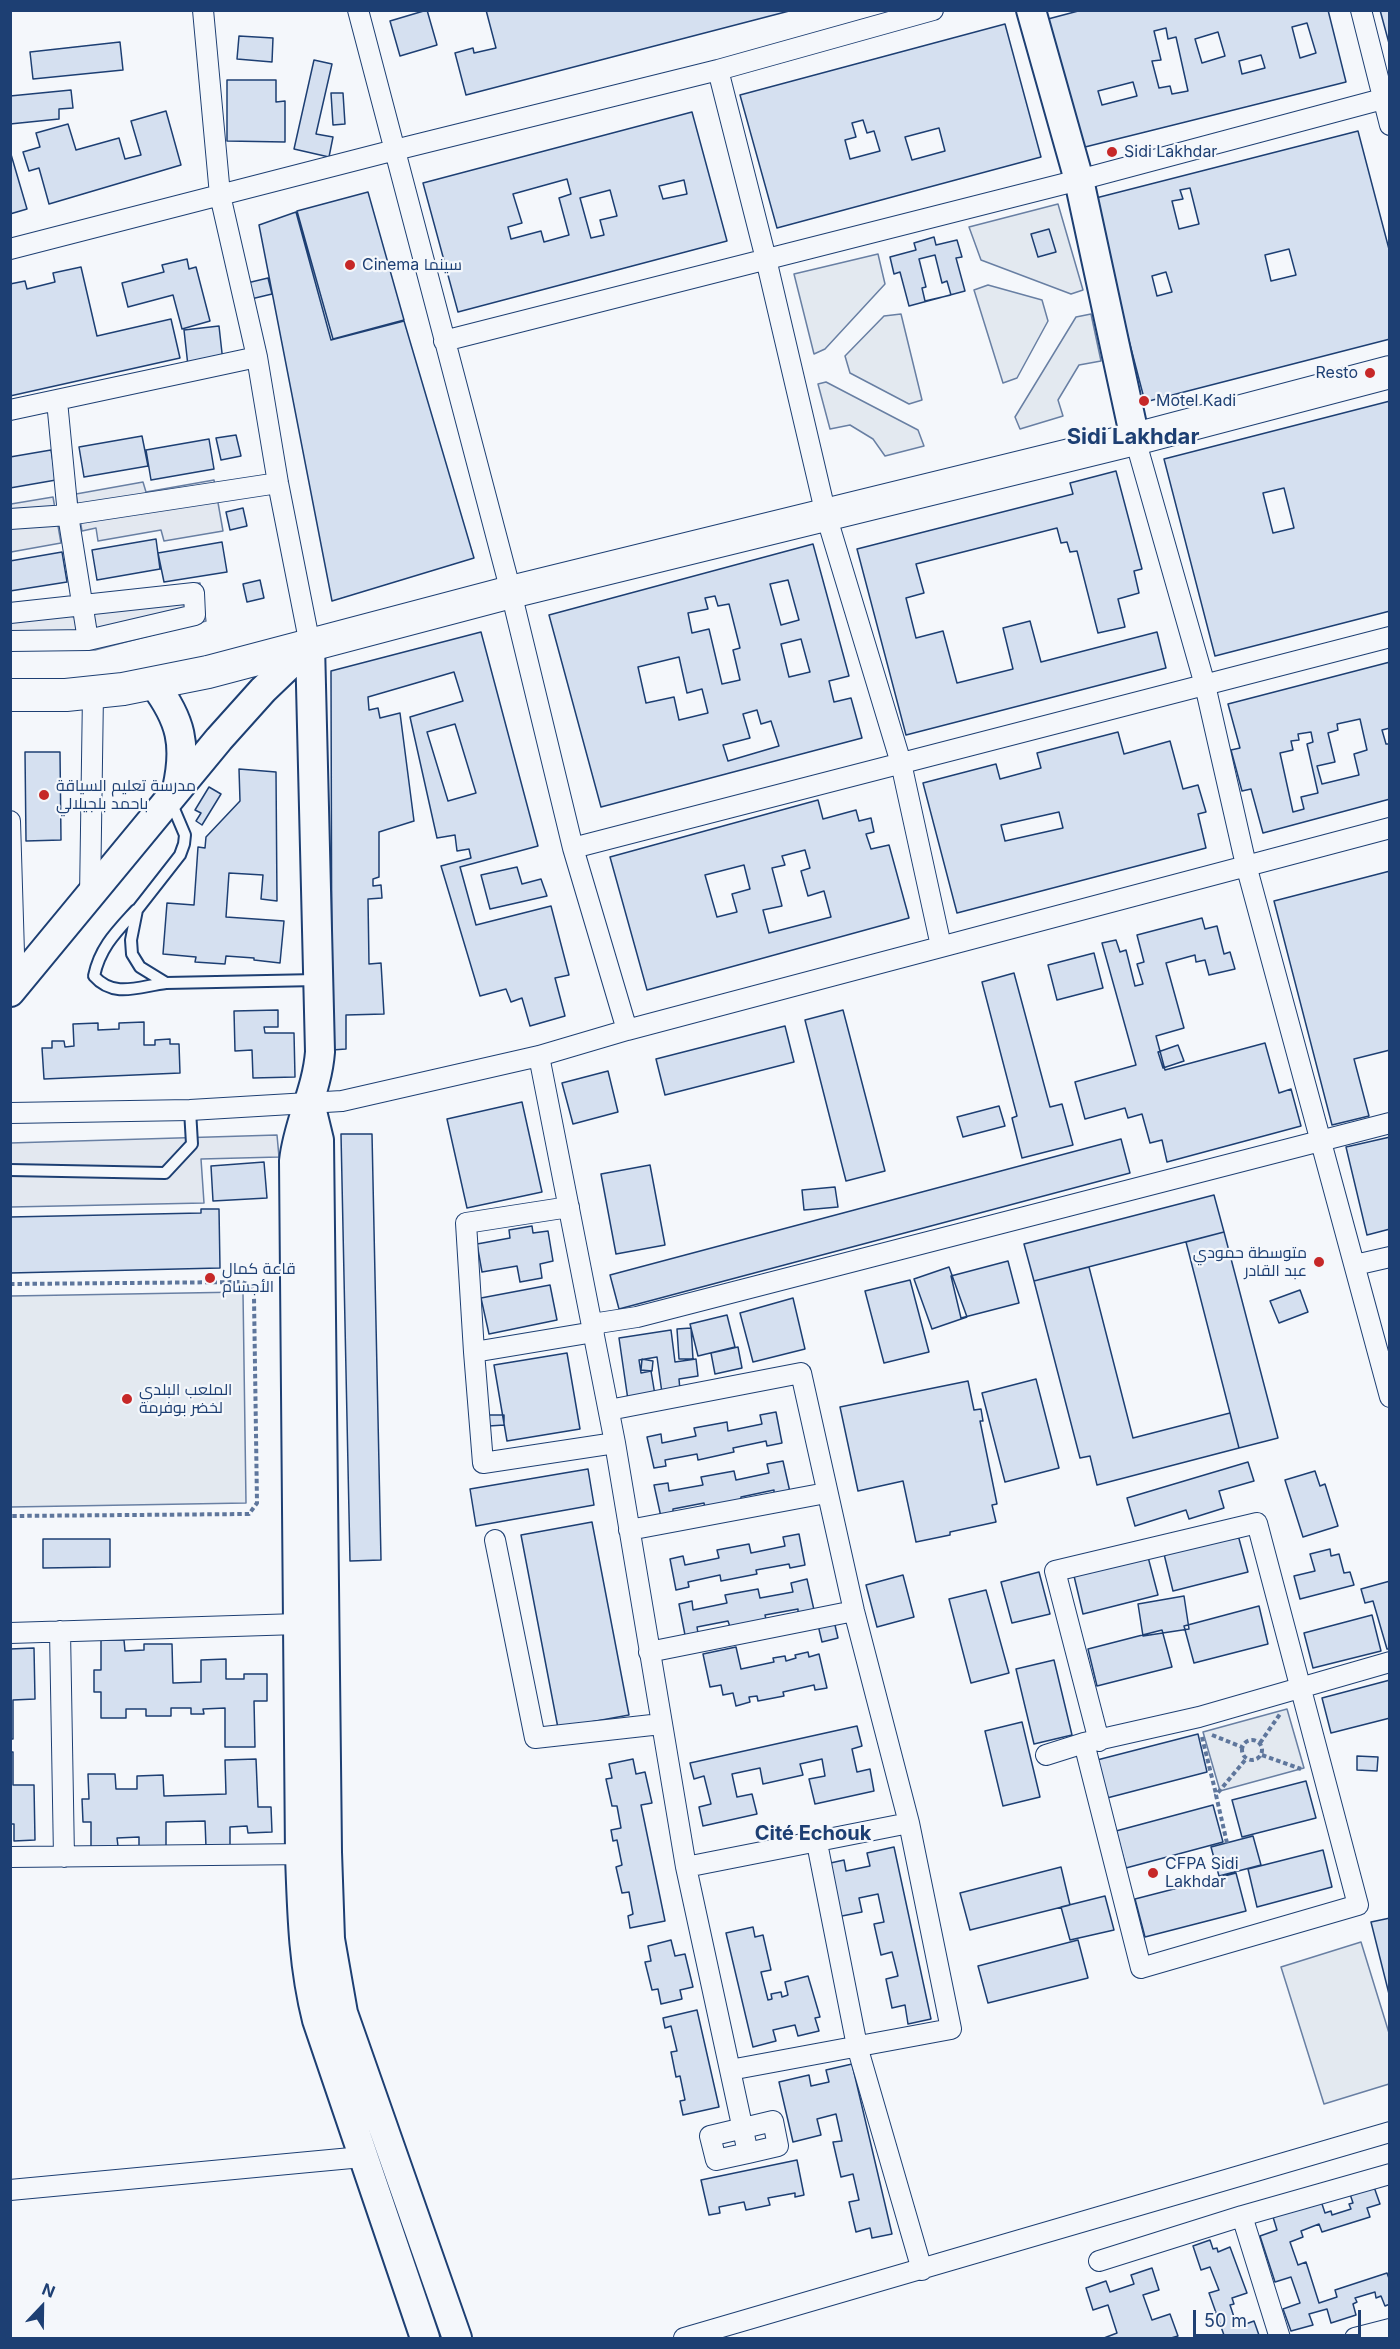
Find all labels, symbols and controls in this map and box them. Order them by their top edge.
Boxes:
place label: Sidi Lakhdar [1124,142,1217,162]
marker: Sidi Lakhdar [1105,145,1119,159]
place label: Cinema سينما [362,255,462,275]
marker: Cinema سينما [343,258,357,272]
place label: Resto [1315,363,1358,383]
marker: Resto [1363,366,1377,380]
place label: Motel Kadi [1156,391,1236,411]
marker: Motel Kadi [1137,394,1151,408]
district label: Sidi Lakhdar [1067,424,1199,450]
place label: مدرسة تعليم السياقة باحمد بلجيلالي [56,776,196,814]
marker: مدرسة تعليم السياقة باحمد بلجيلالي [37,788,51,802]
place label: متوسطة حمودي عبد القادر [1193,1243,1307,1281]
marker: متوسطة حمودي عبد القادر [1312,1255,1326,1269]
place label: قاعة كمال الأجسام [222,1259,296,1297]
marker: قاعة كمال الأجسام [203,1271,217,1285]
place label: الملعب البلدي لخضر بوفرمة [139,1380,232,1418]
marker: الملعب البلدي لخضر بوفرمة [120,1392,134,1406]
district label: Cité Echouk [755,1822,871,1846]
place label: CFPA Sidi Lakhdar [1165,1854,1239,1892]
marker: CFPA Sidi Lakhdar [1146,1866,1160,1880]
north arrow [12,2277,72,2337]
text: N [39,2279,58,2302]
scale bar [1196,2298,1364,2336]
text: 50 m [1204,2310,1247,2331]

